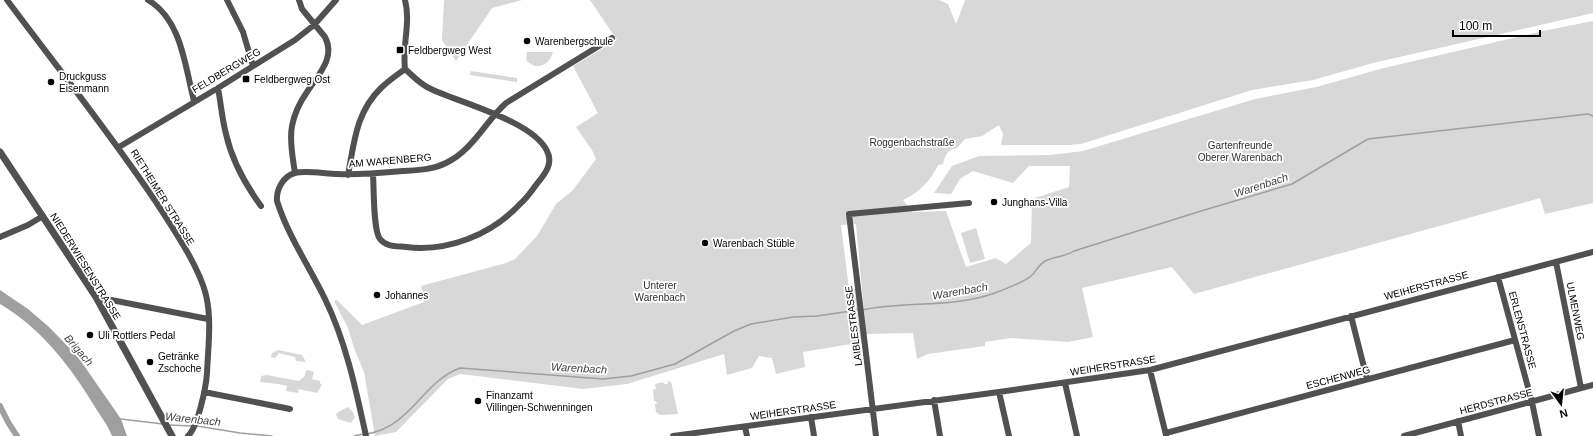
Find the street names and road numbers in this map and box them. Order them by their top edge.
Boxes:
street label: FELDBERGWEG [190,46,263,95]
street label: RIETHEIMER STRASSE [128,147,197,248]
street label: AM WARENBERG [348,151,432,170]
street label: NIEDERWIESENSTRASSE [48,211,123,322]
street label: WEIHERSTRASSE [1383,269,1470,302]
street label: ULMENWEG [1564,281,1587,341]
street label: LAIBLESTRASSE [843,285,864,367]
street label: ERLENSTRASSE [1507,290,1538,371]
street label: WEIHERSTRASSE [1069,353,1157,378]
street label: ESCHENWEG [1305,364,1371,391]
street label: HERDSTRASSE [1458,386,1534,417]
street label: WEIHERSTRASSE [749,399,837,422]

